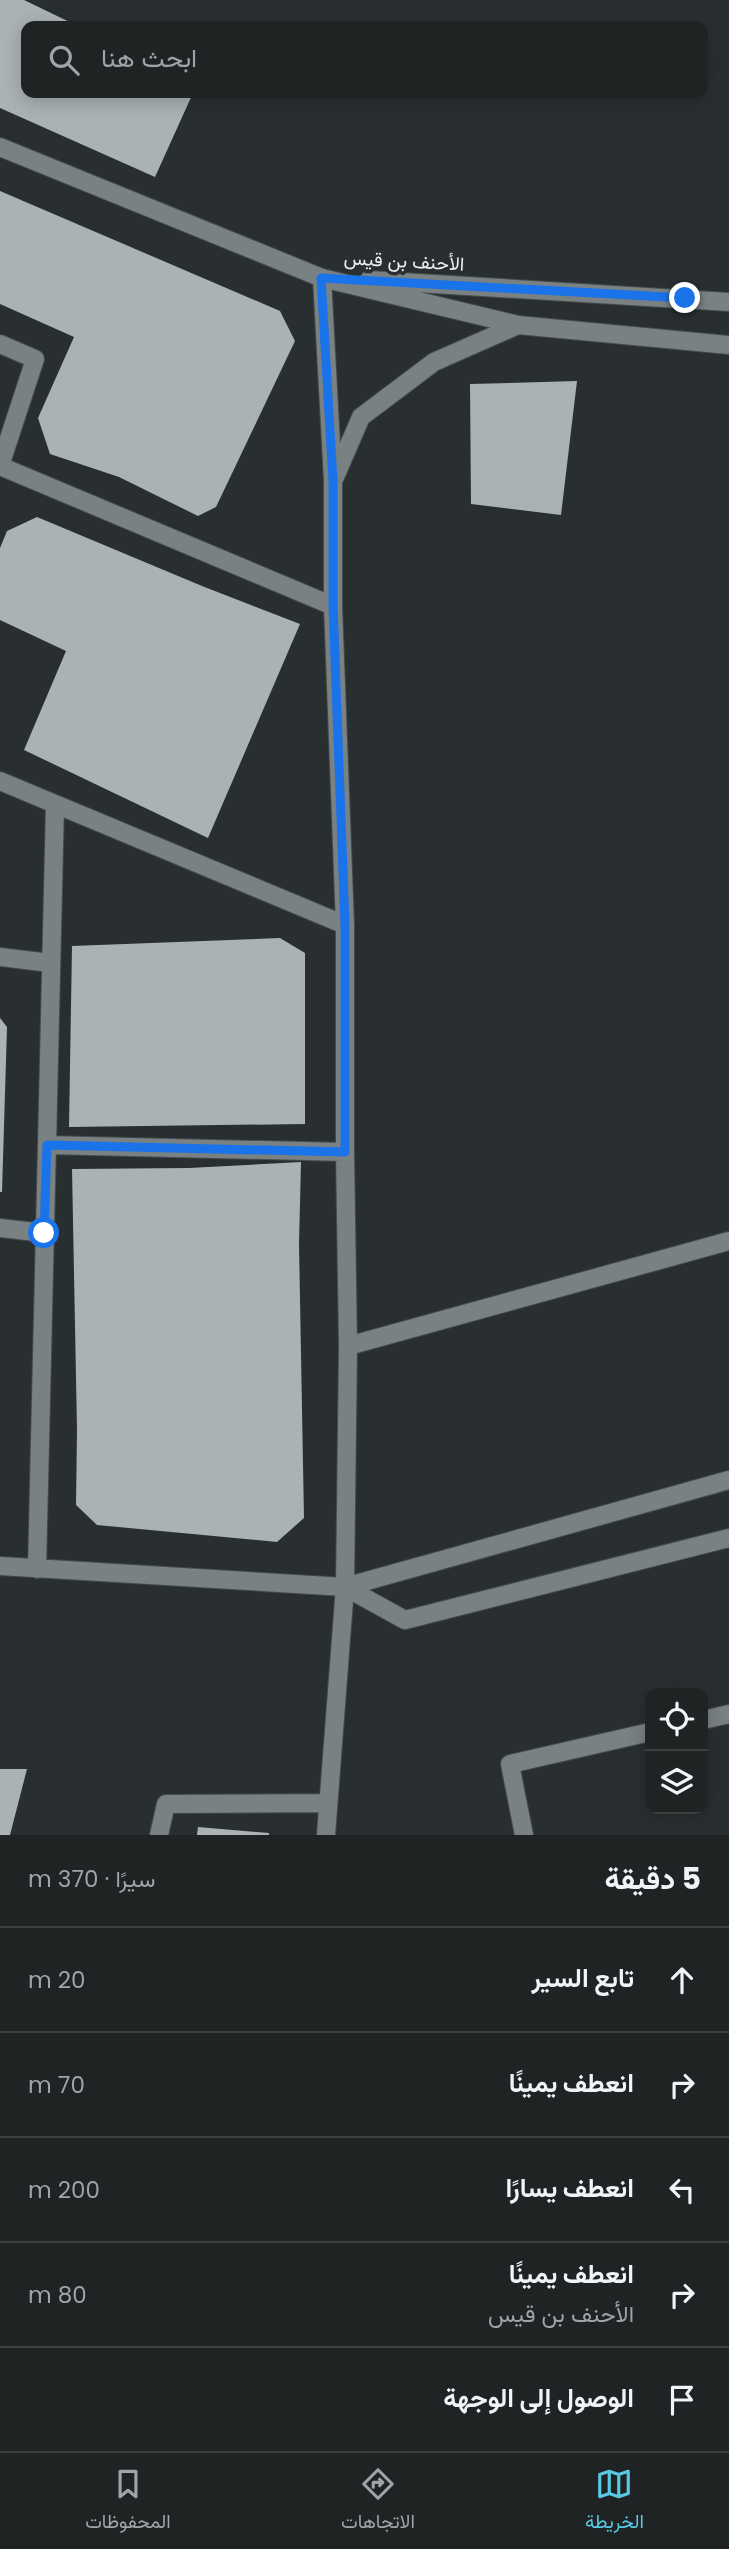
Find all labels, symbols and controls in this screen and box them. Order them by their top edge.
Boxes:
search box [21,21,708,98]
text: ابحث هنا [101,40,197,76]
icon: search [45,41,83,79]
street label: الأحنف بن قيس [343,244,465,278]
route end [669,282,700,313]
route start [28,1217,59,1248]
map controls [645,1688,708,1814]
button: locate [645,1688,708,1751]
button: layers [645,1751,708,1814]
text: 5 دقيقة [604,1857,701,1900]
text: سيرًا · 370 m [28,1863,156,1895]
text: تابع السير [532,1960,634,1996]
icon: ahead [663,1961,701,1999]
text: 20 m [28,1964,86,1996]
text: انعطف يمينًا [509,2065,634,2101]
icon: right [663,2066,701,2104]
text: 70 m [28,2069,85,2101]
text: انعطف يسارًا [505,2170,634,2206]
icon: left [663,2171,701,2209]
text: 200 m [28,2174,100,2206]
text: انعطف يمينًا [509,2256,634,2292]
icon: right [663,2276,701,2314]
text: 80 m [28,2279,87,2311]
text: الأحنف بن قيس [488,2298,634,2330]
text: الوصول إلى الوجهة [443,2380,634,2416]
icon: arrive [663,2381,701,2419]
tab: المحفوظات [85,2465,171,2538]
tab: الاتجاهات [341,2465,415,2538]
tab: الخريطة [585,2465,644,2538]

